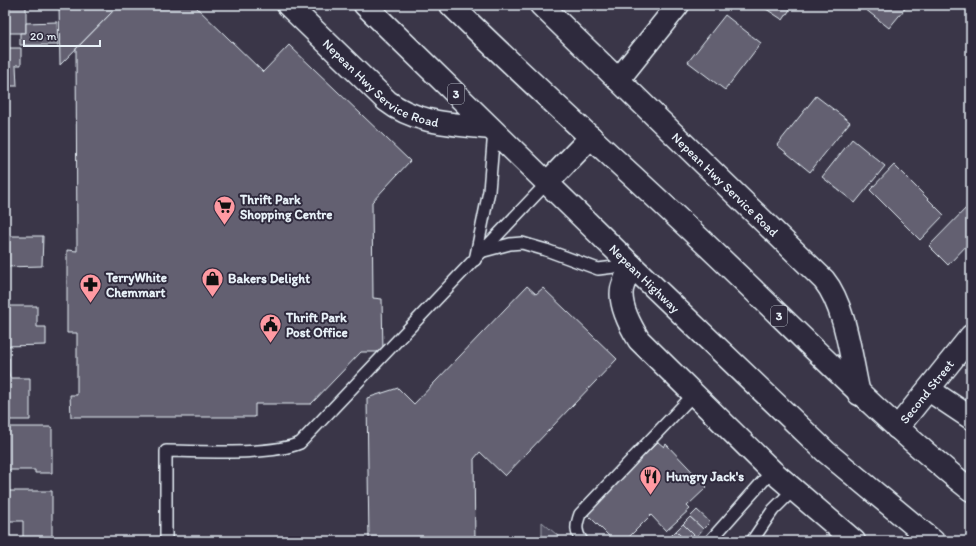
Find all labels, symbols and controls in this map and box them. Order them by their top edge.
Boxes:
scale bar [24,22,100,48]
text: 20 m [30,29,57,43]
street label: Nepean Hwy Service Road [320,36,440,129]
road number: 3 [448,84,464,104]
street label: Nepean Hwy Service Road [669,129,782,239]
place label: Thrift Park Shopping Centre [239,192,332,223]
supermarket icon: Thrift Park Shopping Centre [211,193,237,226]
street label: Nepean Highway [606,241,683,315]
shop icon: Bakers Delight [199,265,225,298]
place label: TerryWhite Chemmart [105,270,167,300]
pharmacy icon: TerryWhite Chemmart [77,271,103,304]
place label: Bakers Delight [228,271,310,287]
road number: 3 [771,306,787,326]
place label: Thrift Park Post Office [285,310,348,340]
public building icon: Thrift Park Post Office [258,311,284,344]
street label: Second Street [896,356,957,426]
restaurant icon: Hungry Jack's [637,463,663,496]
place label: Hungry Jack's [666,469,744,485]

